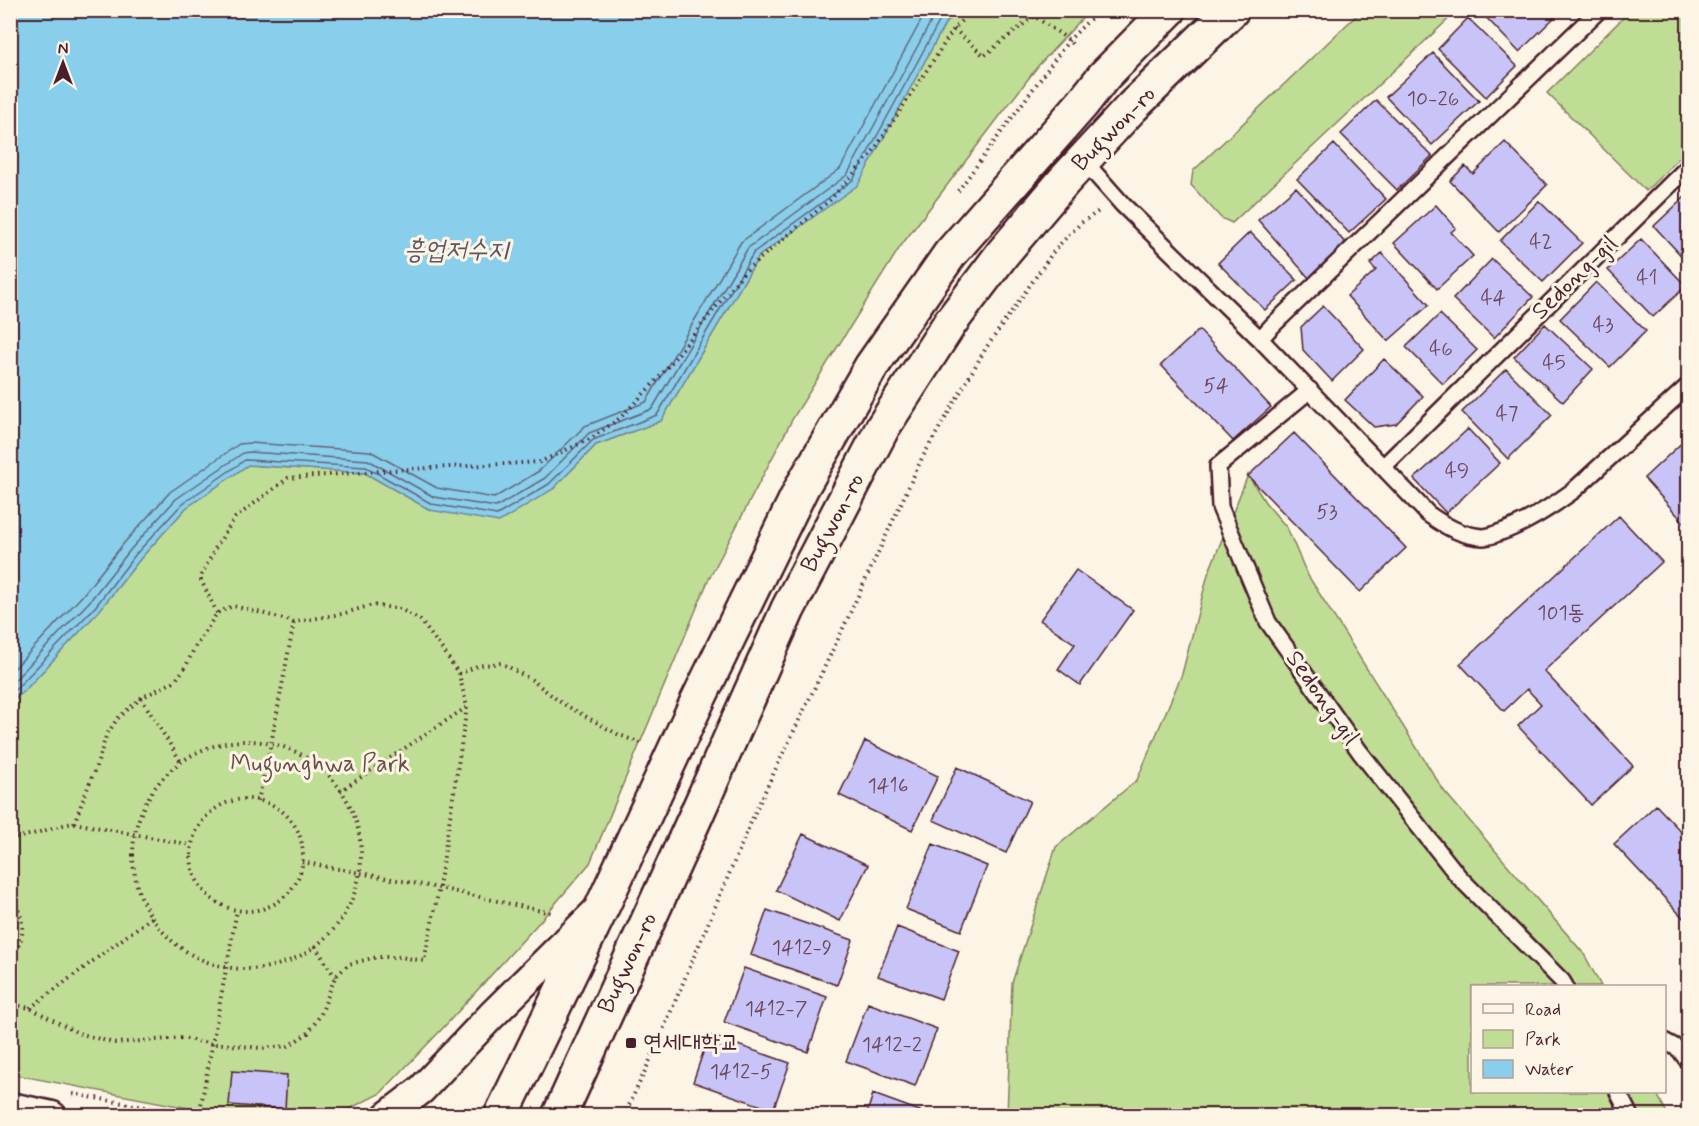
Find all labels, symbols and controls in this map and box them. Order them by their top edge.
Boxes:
north arrow [33,33,93,93]
text: N [58,39,68,60]
street label: Bugwon-ro [1065,79,1165,181]
house number: 10-26 [1407,85,1459,113]
house number: 42 [1529,228,1553,256]
street label: Sedong-gil [1525,229,1625,327]
water label: 흥업저수지 [404,234,511,268]
house number: 41 [1636,264,1658,292]
house number: 44 [1481,284,1506,312]
house number: 43 [1592,311,1614,339]
house number: 46 [1429,335,1453,363]
house number: 45 [1542,349,1566,377]
house number: 54 [1203,372,1229,400]
house number: 47 [1496,400,1518,428]
house number: 49 [1445,457,1469,485]
street label: Bugwon-ro [794,468,875,579]
house number: 53 [1316,498,1338,526]
house number: 101동 [1537,599,1585,627]
street label: Sedong-gil [1278,645,1366,751]
park label: Mugunghwa Park [230,749,410,783]
house number: 1416 [867,772,909,800]
street label: Bugwon-ro [591,908,668,1020]
house number: 1412-9 [772,934,832,962]
legend [1471,985,1666,1093]
house number: 1412-7 [745,995,808,1023]
text: Road [1525,998,1561,1022]
place label: 연세대학교 [643,1028,740,1059]
text: Park [1525,1028,1561,1052]
house number: 1412-2 [862,1031,922,1059]
marker: 연세대학교 [624,1036,638,1050]
house number: 1412-5 [710,1058,772,1086]
text: Water [1525,1058,1574,1082]

